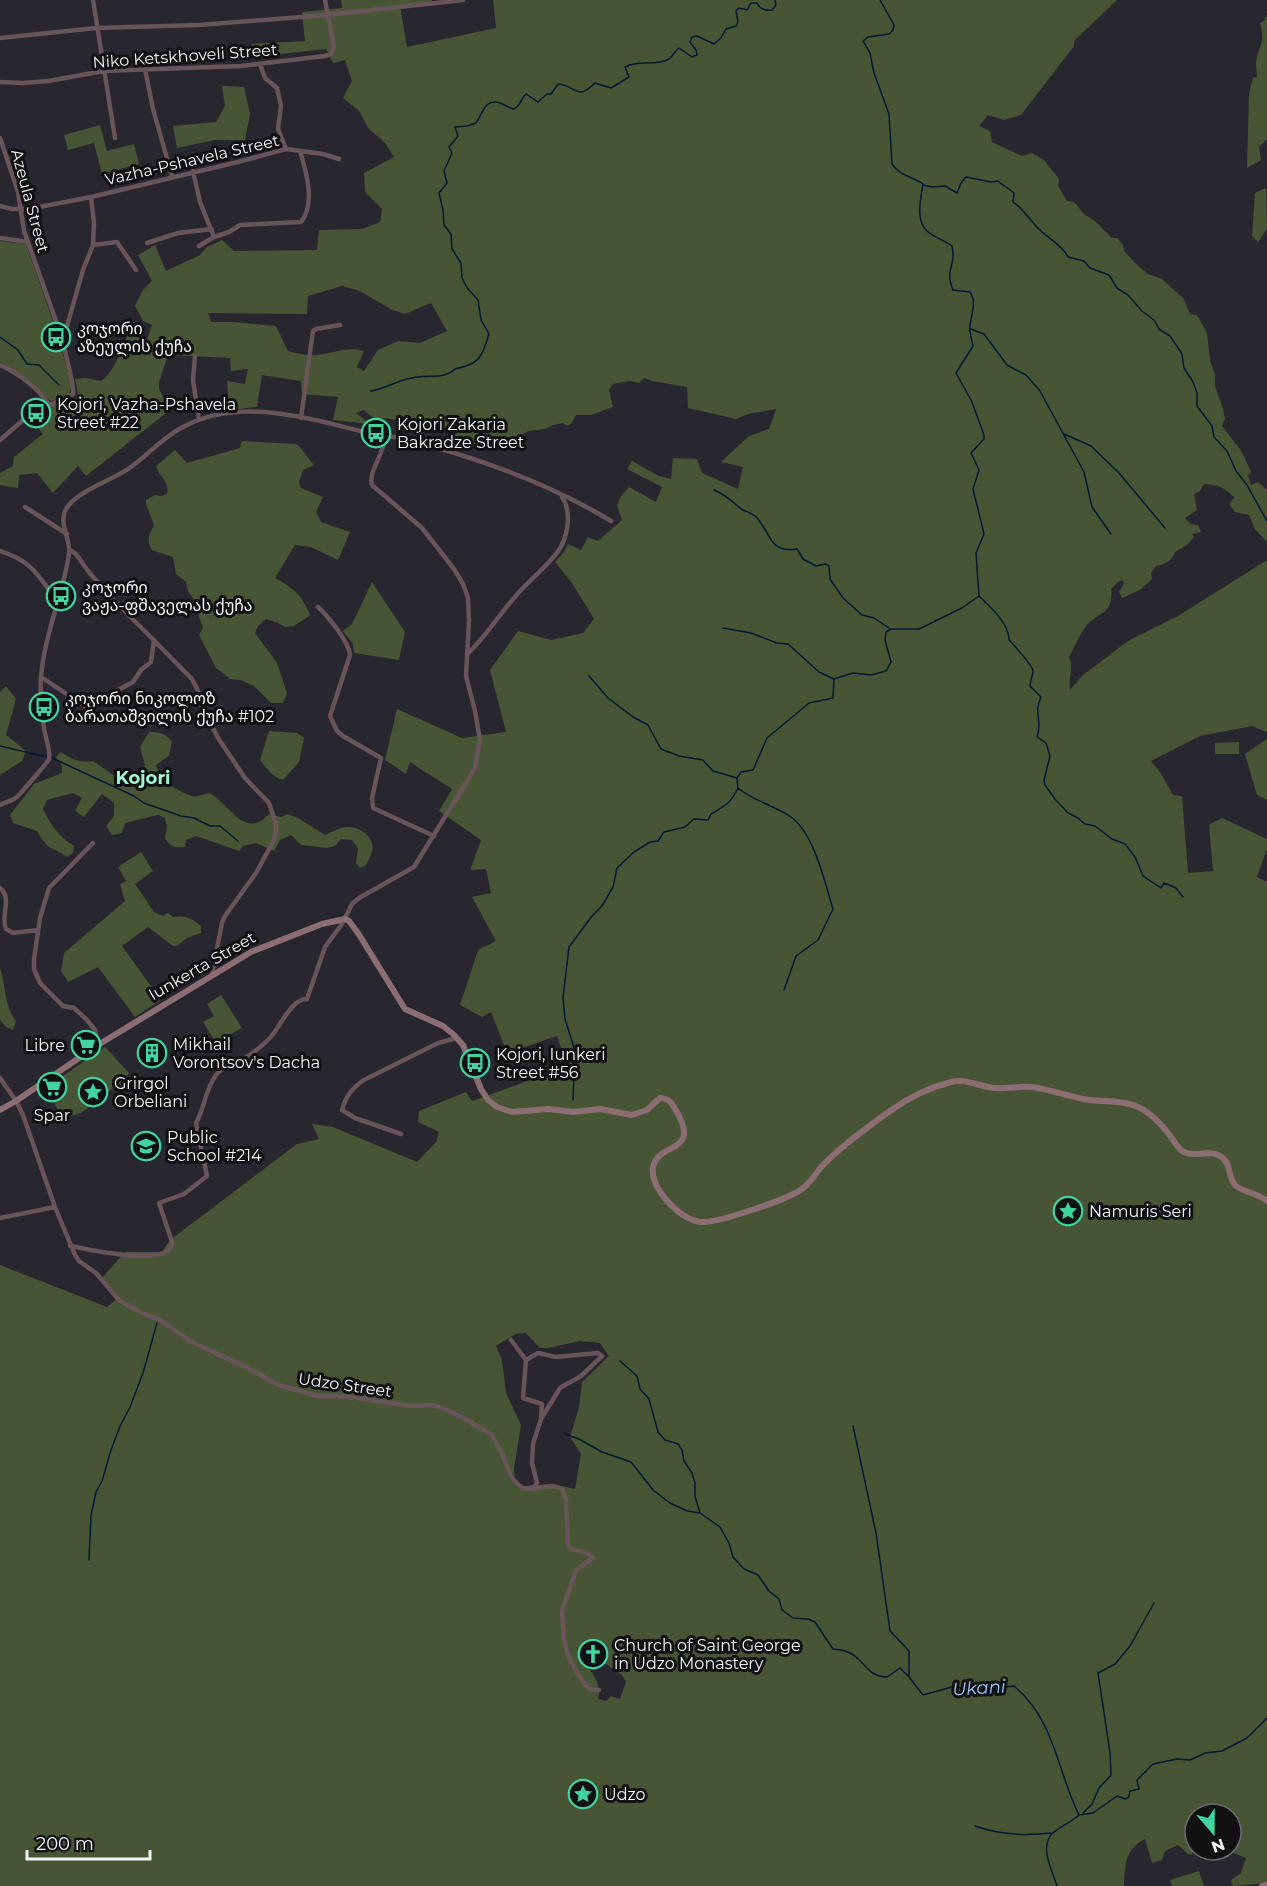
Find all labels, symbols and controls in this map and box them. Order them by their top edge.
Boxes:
street label: Niko Ketskhoveli Street [92,40,279,72]
street label: Vazha-Pshavela Street [103,131,281,189]
street label: Azeula Street [7,147,53,255]
place label: კოჯორი აზეულის ქუჩა [77,319,192,357]
bus stop icon: კოჯორი აზეულის ქუჩა [40,321,72,353]
place label: Kojori, Vazha-Pshavela Street #22 [57,395,236,432]
bus stop icon: Kojori, Vazha-Pshavela Street #22 [20,397,52,429]
place label: Kojori Zakaria Bakradze Street [397,415,525,452]
bus stop icon: Kojori Zakaria Bakradze Street [360,417,392,449]
place label: კოჯორი ვაჟა-ფშაველას ქუჩა [82,578,253,616]
bus stop icon: კოჯორი ვაჟა-ფშაველას ქუჩა [45,580,77,612]
place label: კოჯორი ნიკოლოზ ბარათაშვილის ქუჩა #102 [65,689,274,727]
bus stop icon: კოჯორი ნიკოლოზ ბარათაშვილის ქუჩა #102 [28,691,60,723]
district label: Kojori [115,767,171,789]
street label: Iunkerta Street [145,927,259,1004]
supermarket icon: Libre [70,1029,102,1061]
place label: Mikhail Vorontsov's Dacha [173,1035,320,1072]
place label: Libre [25,1036,65,1055]
building icon: Mikhail Vorontsov's Dacha [136,1037,168,1069]
place label: Kojori, Iunkeri Street #56 [496,1045,605,1082]
bus stop icon: Kojori, Iunkeri Street #56 [459,1047,491,1079]
supermarket icon: Spar [36,1071,68,1103]
place label: Grirgol Orbeliani [114,1074,187,1111]
place icon: Grirgol Orbeliani [77,1076,109,1108]
place label: Spar [34,1106,70,1125]
place label: Public School #214 [167,1128,262,1165]
school or university icon: Public School #214 [130,1130,162,1162]
place icon: Namuris Seri [1052,1195,1084,1227]
place label: Namuris Seri [1089,1202,1192,1221]
street label: Udzo Street [297,1369,393,1401]
place label: Church of Saint George in Udzo Monastery [614,1636,801,1673]
church icon: Church of Saint George in Udzo Monastery [577,1638,609,1670]
water label: Ukani [952,1676,1006,1700]
place icon: Udzo [567,1778,599,1810]
place label: Udzo [604,1785,646,1804]
north arrow [1183,1802,1243,1862]
scale bar [27,1823,150,1861]
text: 200 m [36,1833,94,1855]
text: N [1209,1834,1227,1857]

